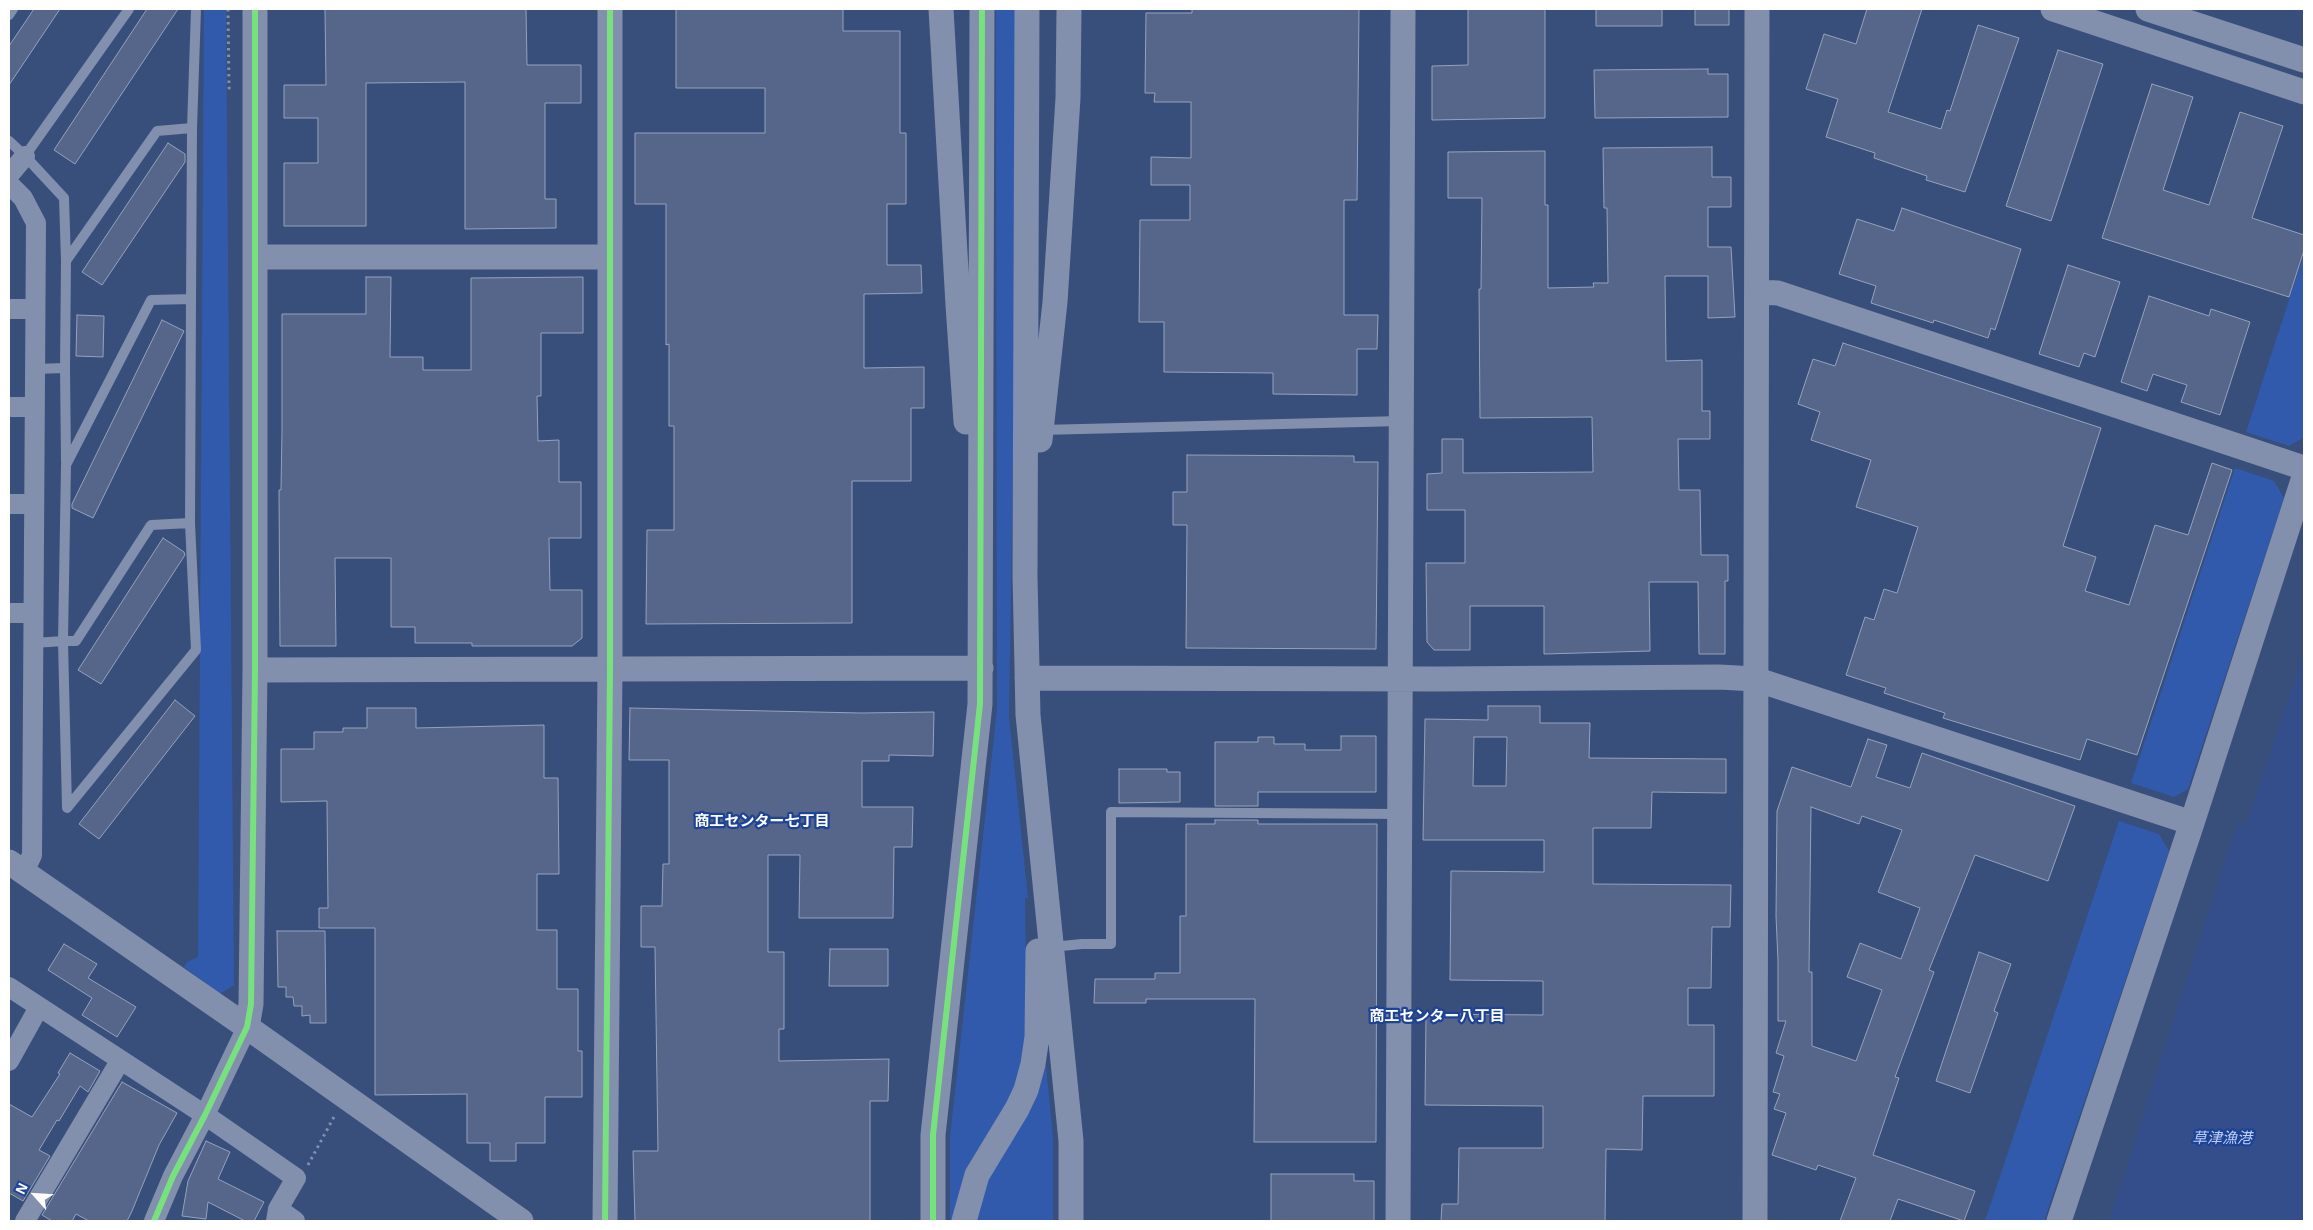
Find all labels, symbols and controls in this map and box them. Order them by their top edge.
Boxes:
district label: 商工センター七丁目 [695,813,829,831]
district label: 商工センター八丁目 [1370,1008,1504,1026]
water label: 草津漁港 [2192,1130,2252,1148]
north arrow [10,1170,60,1220]
text: N [12,1180,31,1196]

